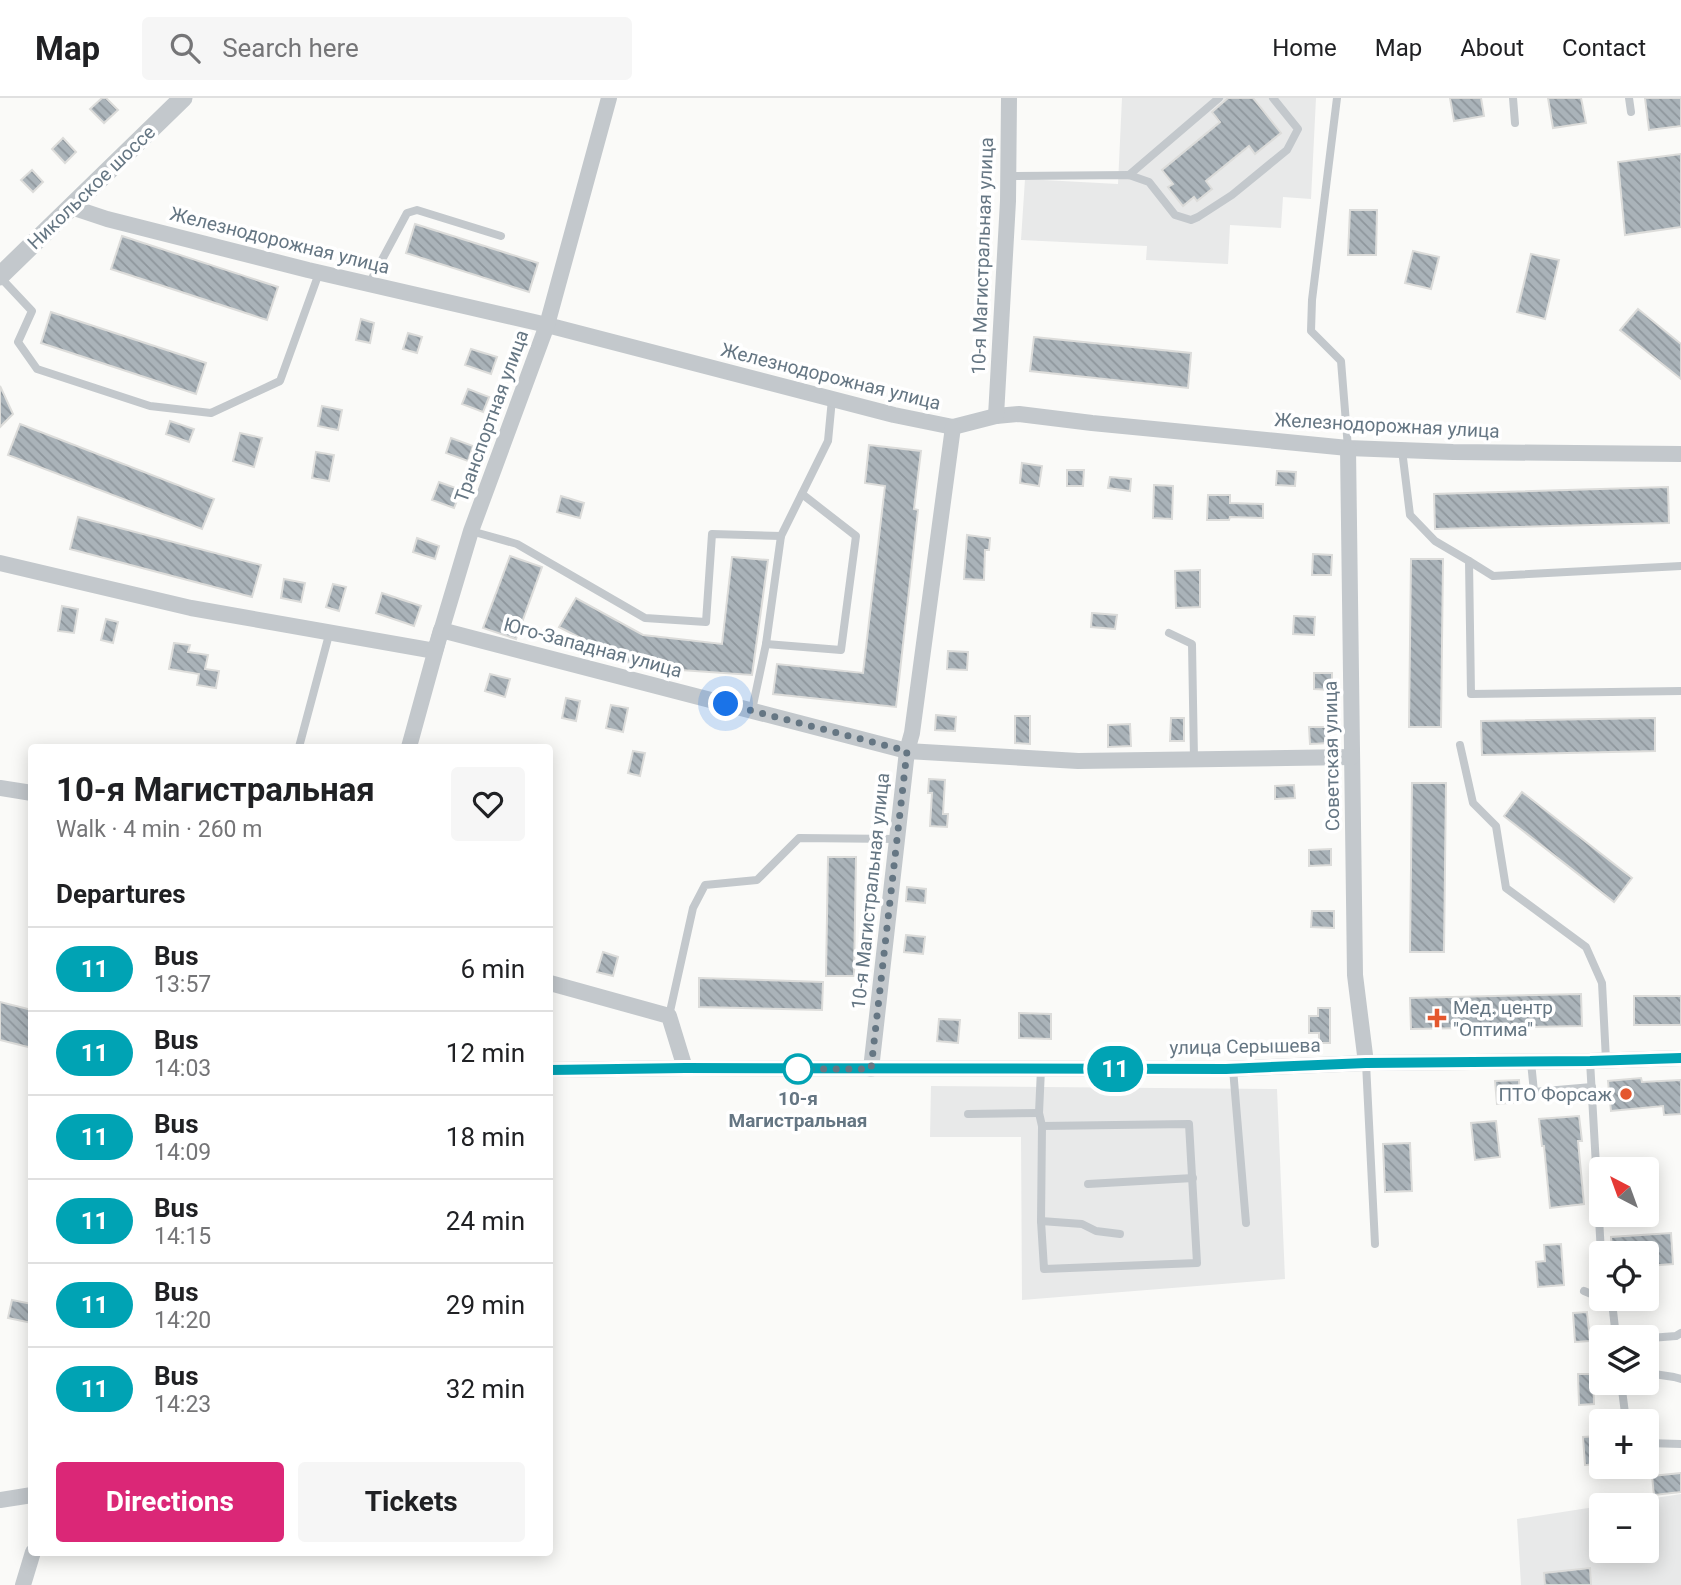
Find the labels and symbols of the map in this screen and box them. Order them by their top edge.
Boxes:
street label: Никольское шоссе [23,121,160,254]
street label: 10-я Магистральная улица [967,137,998,375]
street label: Железнодорожная улица [168,202,392,279]
street label: Транспортная улица [450,327,533,505]
street label: Железнодорожная улица [719,338,943,415]
street label: Железнодорожная улица [1274,408,1500,443]
street label: Юго-Западная улица [501,613,685,682]
street label: Советская улица [1319,681,1344,831]
your location [708,686,743,721]
street label: 10-я Магистральная улица [847,772,894,1010]
place label: Мед. центр "Оптима" [1453,996,1553,1041]
marker: Мед. центр "Оптима" [1427,1008,1447,1028]
street label: улица Серышева [1169,1034,1321,1059]
line badge: 11 [1084,1046,1146,1092]
marker: 10-я Магистральная [783,1054,813,1084]
place label: ПТО Форсаж [1499,1083,1612,1106]
marker: ПТО Форсаж [1618,1086,1634,1102]
place label: 10-я Магистральная [729,1087,867,1132]
north arrow [1589,1157,1659,1227]

